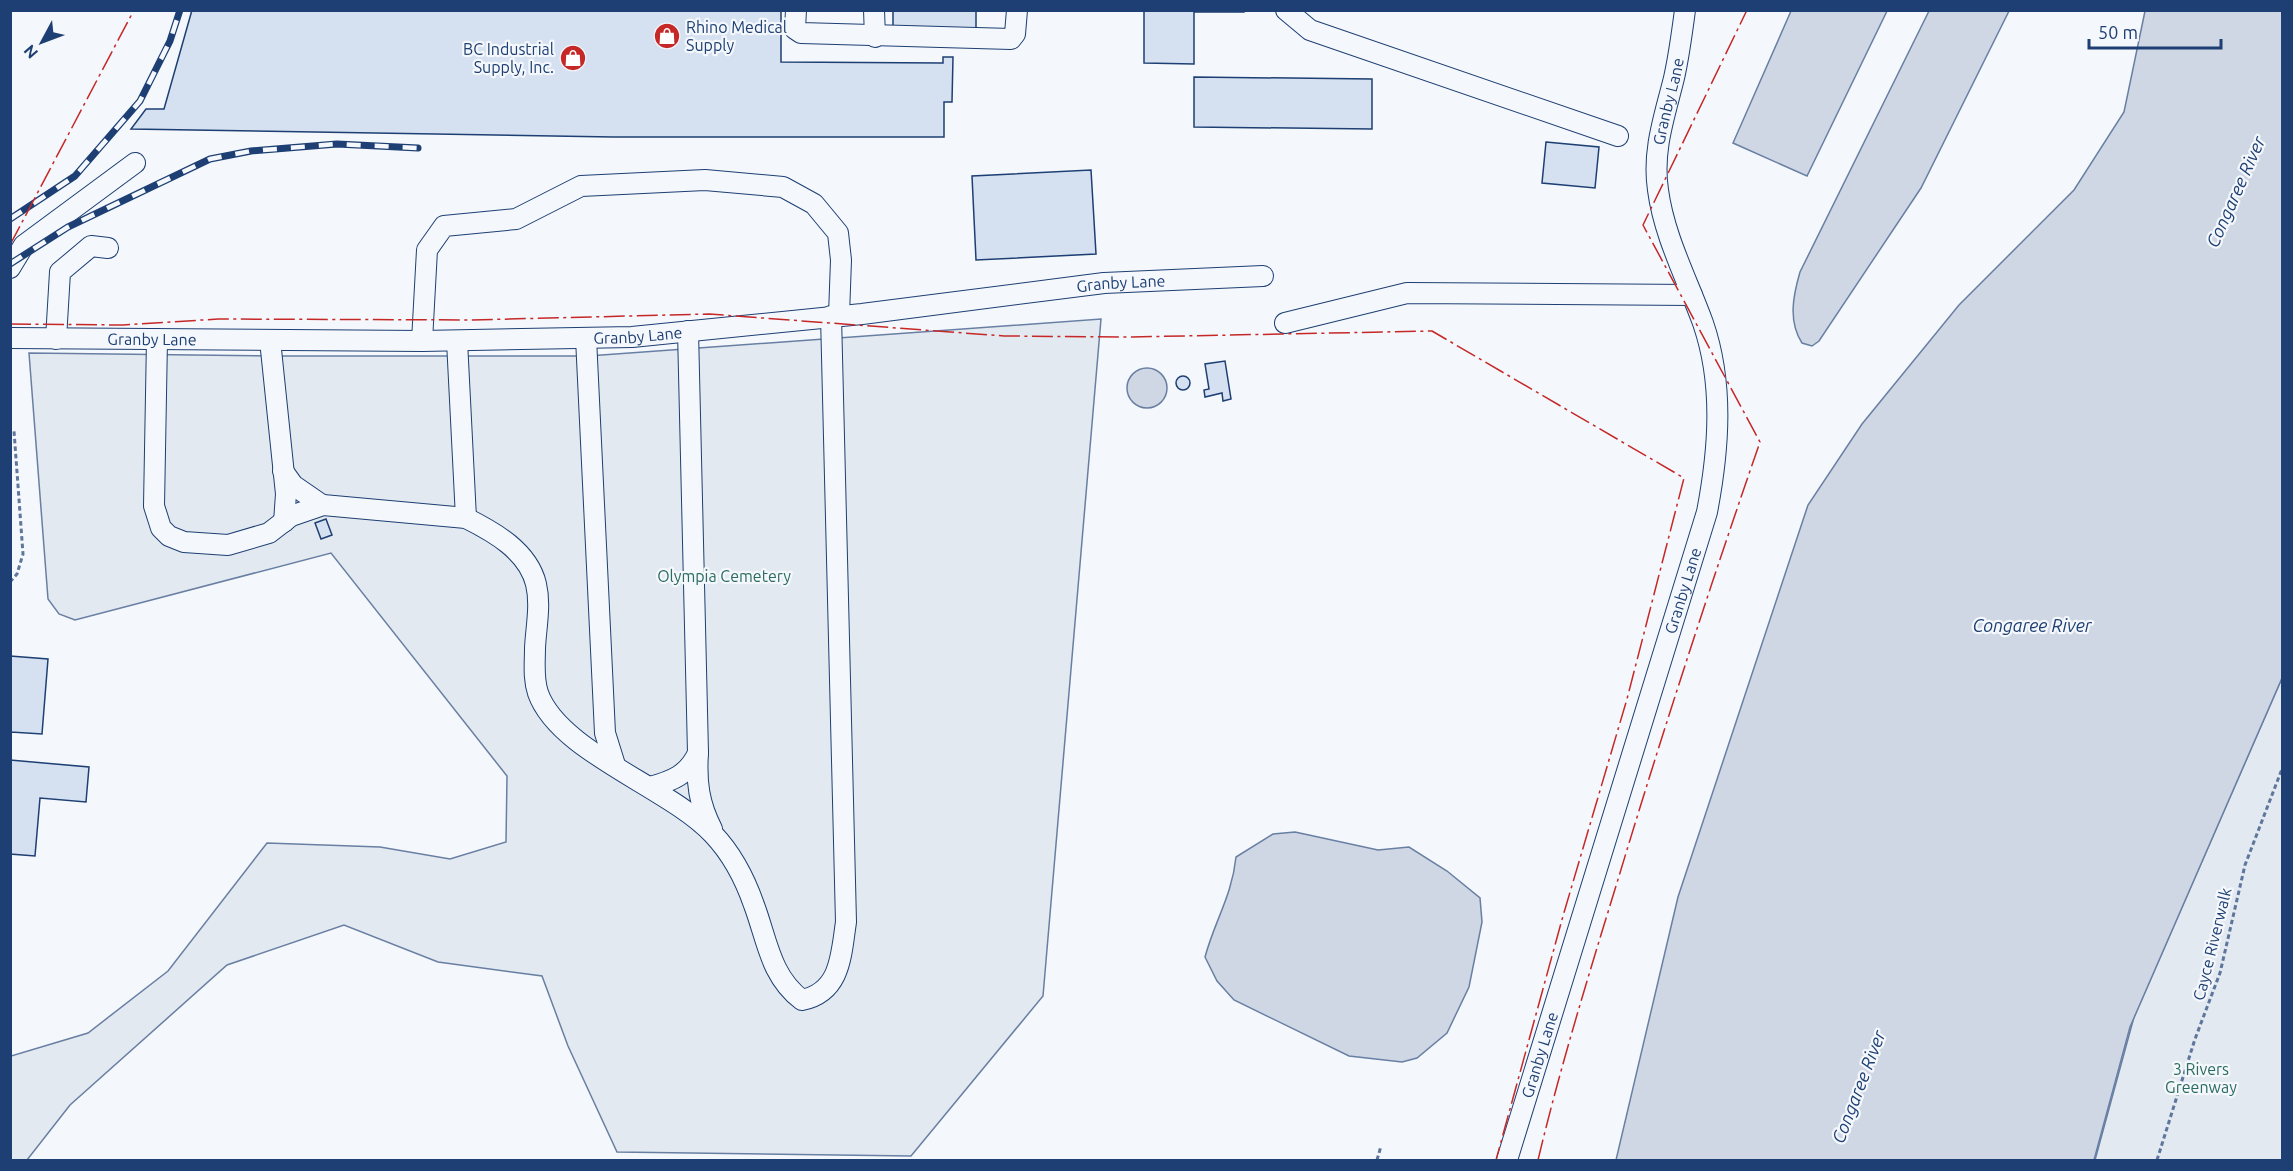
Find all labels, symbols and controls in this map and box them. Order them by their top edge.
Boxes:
north arrow [12,12,72,72]
scale bar [2089,12,2221,50]
place label: Rhino Medical Supply [686,18,787,54]
shop icon: Rhino Medical Supply [652,21,682,51]
text: 50 m [2098,22,2138,42]
place label: BC Industrial Supply, Inc. [463,40,554,76]
text: N [20,41,41,62]
shop icon: BC Industrial Supply, Inc. [558,43,588,73]
street label: Granby Lane [1649,56,1687,146]
water label: Congaree River [2202,132,2269,250]
street label: Granby Lane [1075,271,1166,295]
street label: Granby Lane [593,323,683,347]
street label: Granby Lane [107,330,197,348]
street label: Granby Lane [1661,545,1705,636]
park label: Olympia Cemetery [657,567,791,585]
water label: Congaree River [1972,615,2093,635]
street label: Cayce Riverwalk [2189,886,2235,1002]
street label: Granby Lane [1518,1010,1561,1100]
water label: Congaree River [1827,1026,1889,1146]
park label: 3 Rivers Greenway [2165,1060,2237,1096]

